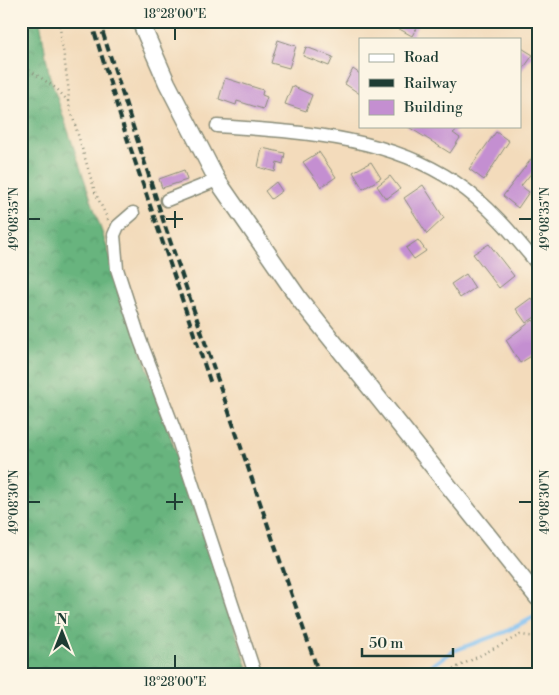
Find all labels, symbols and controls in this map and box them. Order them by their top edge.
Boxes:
text: 18°28'00"E [144,7,206,22]
legend [359,38,522,128]
text: Road [404,48,439,67]
text: Railway [404,74,458,93]
text: Building [403,98,463,117]
text: 49°08'35"N [7,187,22,251]
text: 49°08'35"N [538,187,553,251]
text: 49°08'30"N [7,469,22,535]
text: 49°08'30"N [538,469,553,535]
north arrow [38,608,88,658]
text: N [56,611,68,629]
scale bar [362,625,453,657]
text: 50 m [369,634,403,653]
text: 18°28'00"E [144,675,206,690]

